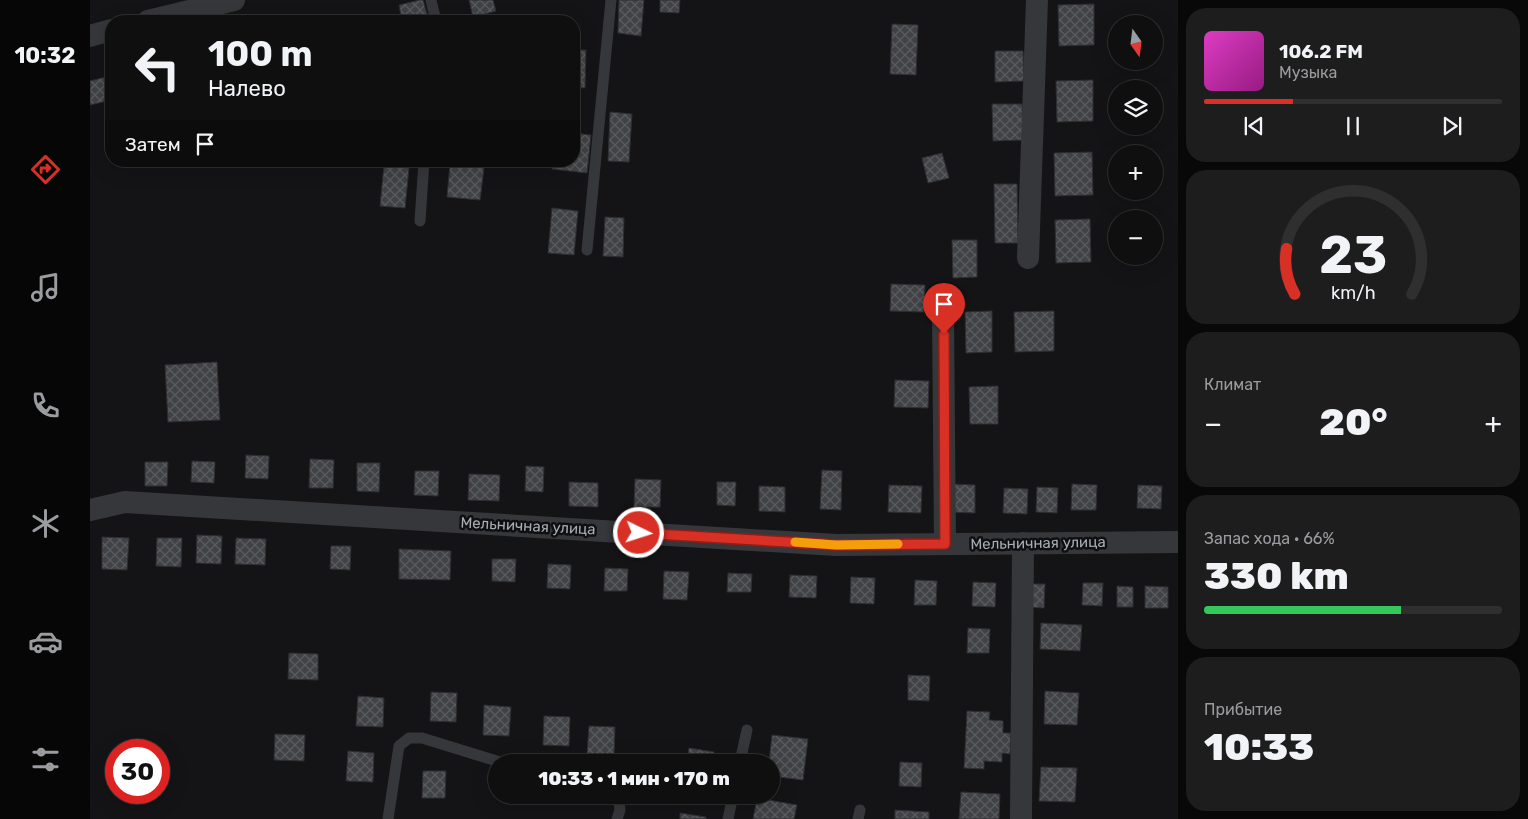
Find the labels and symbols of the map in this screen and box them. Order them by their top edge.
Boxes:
north arrow [1108,15,1162,70]
pin [923,283,965,334]
position arrow [612,506,664,558]
street label: Мельничная улица [460,513,596,539]
street label: Мельничная улица [970,533,1106,553]
speed limit sign: 30 [105,739,170,804]

